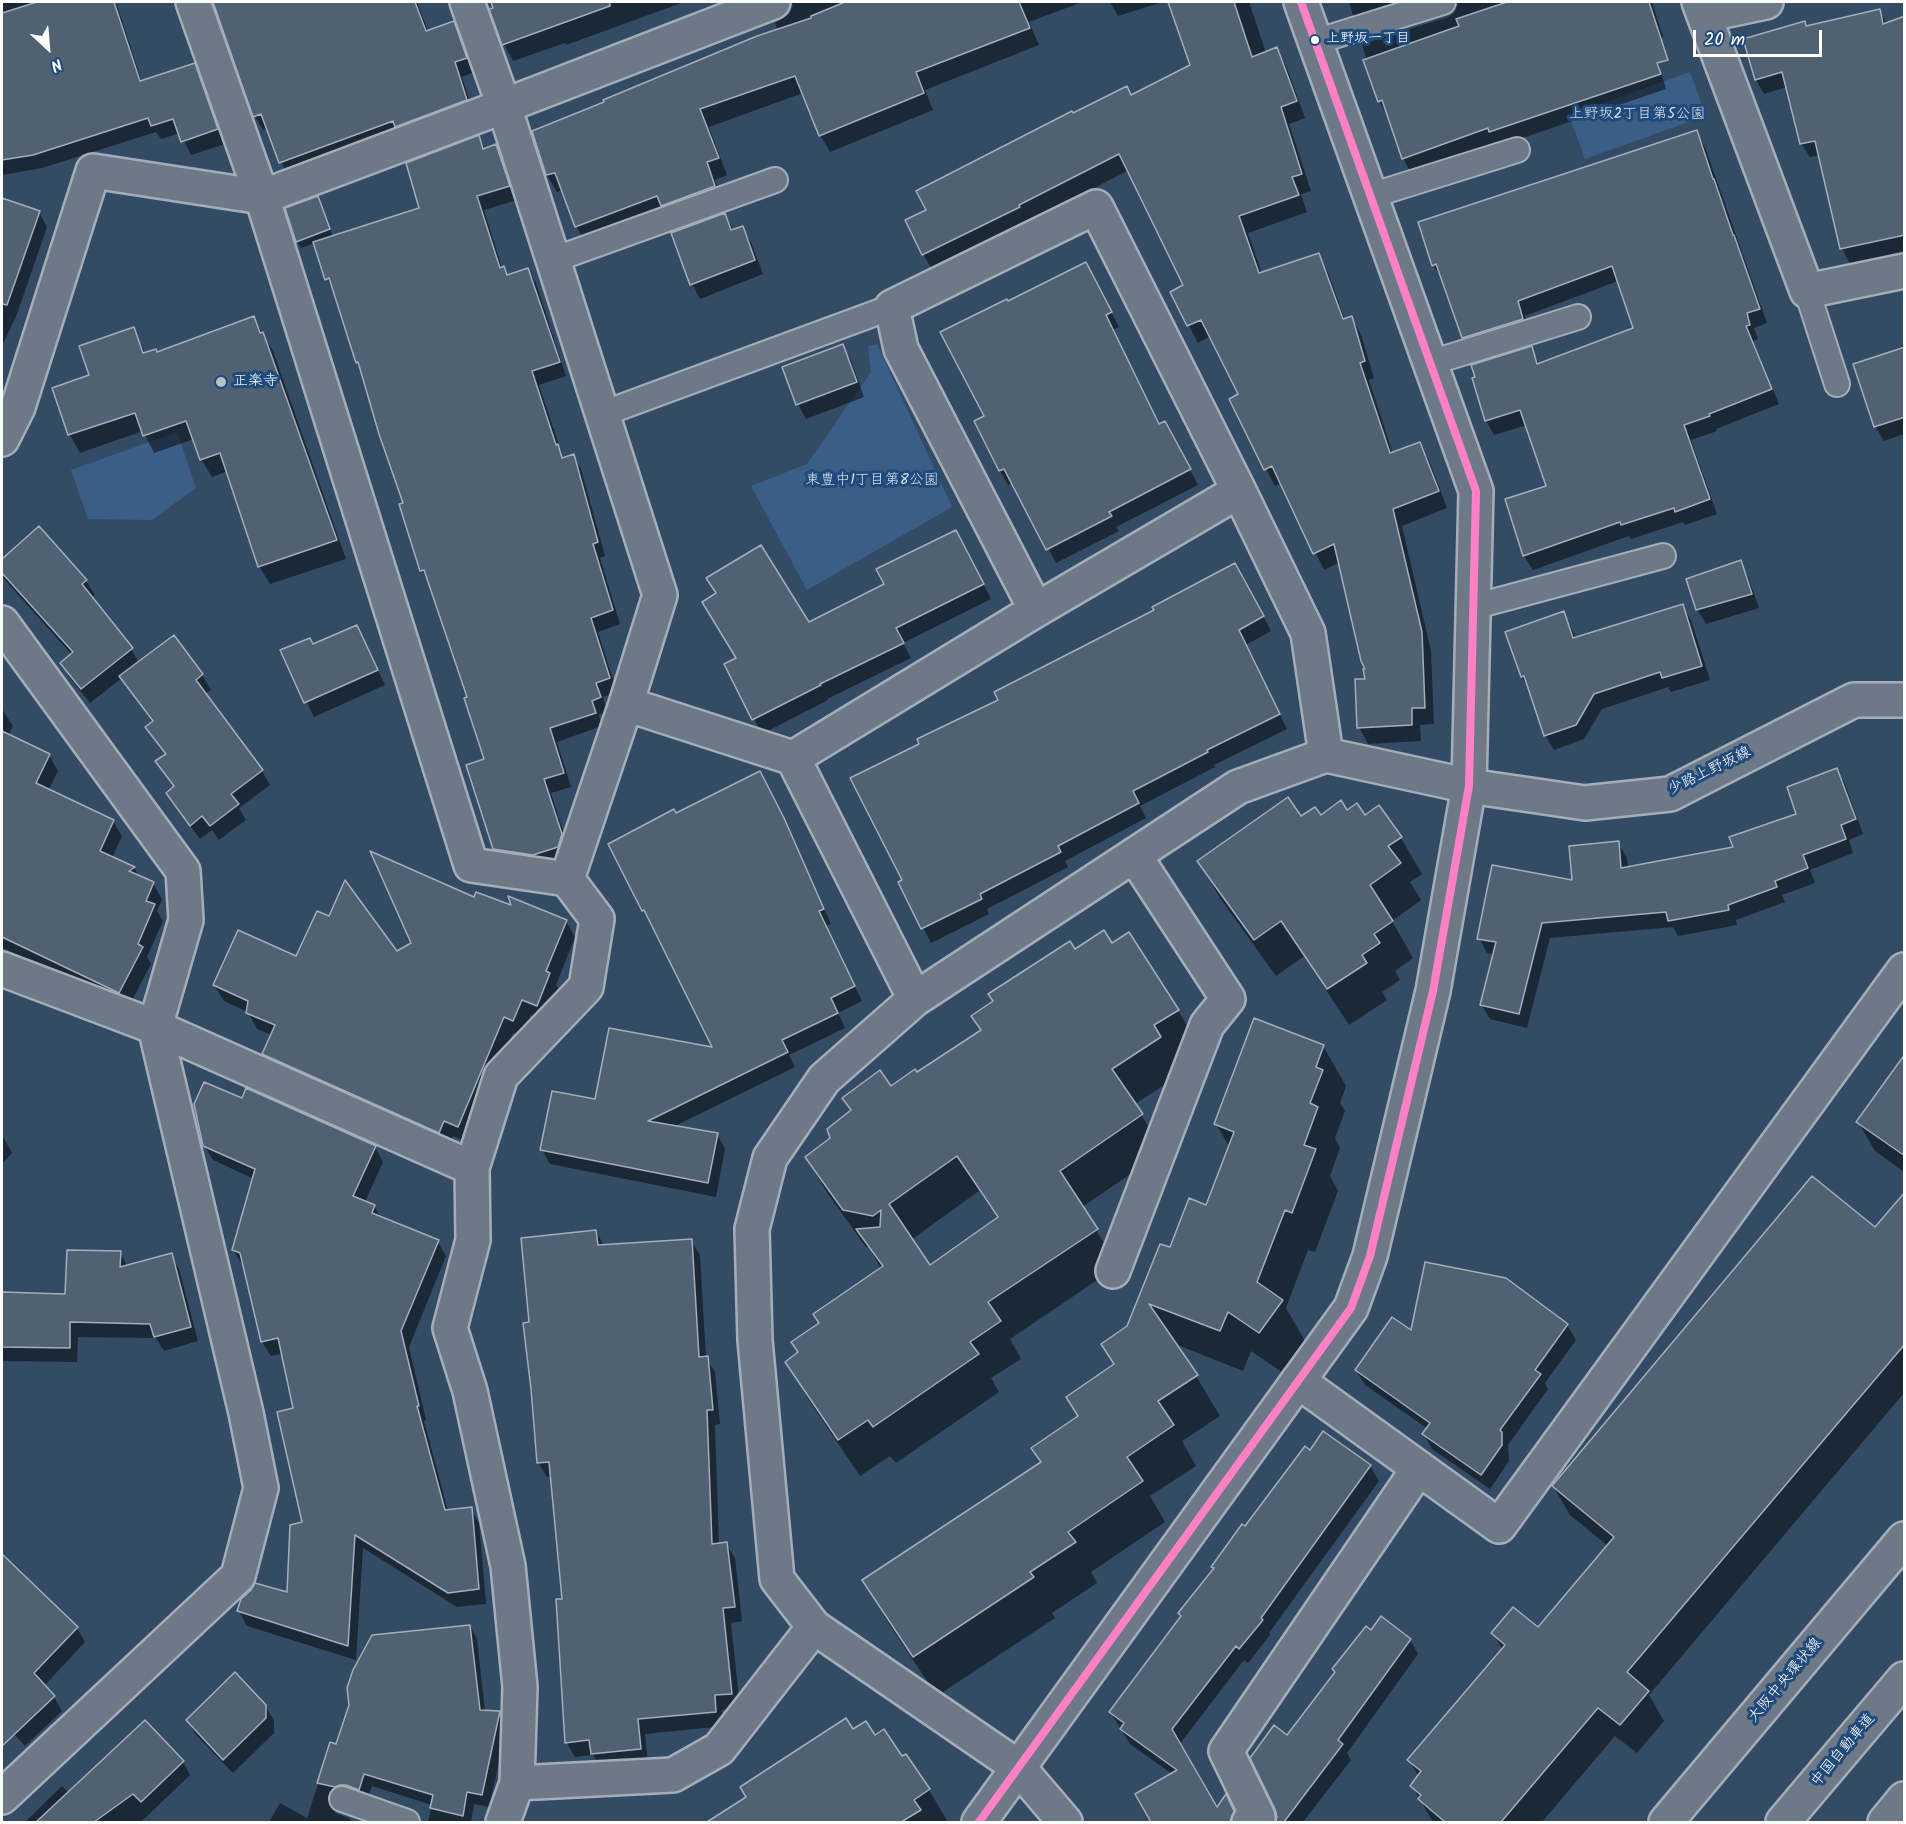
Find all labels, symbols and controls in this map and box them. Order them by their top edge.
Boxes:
north arrow [18,18,78,78]
scale bar [1696,18,1825,56]
text: 20 m [1704,26,1745,55]
place label: 上野坂一丁目 [1326,32,1410,48]
marker: 上野坂一丁目 [1309,34,1321,46]
text: N [46,51,66,78]
park label: 上野坂2丁目第5公園 [1569,106,1705,124]
place label: 正楽寺 [233,373,278,391]
marker: 正楽寺 [214,375,228,389]
park label: 東豊中1丁目第8公園 [805,472,939,490]
street label: 少路上野坂線 [1666,744,1754,800]
street label: 大阪中央環状線 [1745,1635,1827,1727]
street label: 中国自動車道 [1808,1711,1880,1791]

